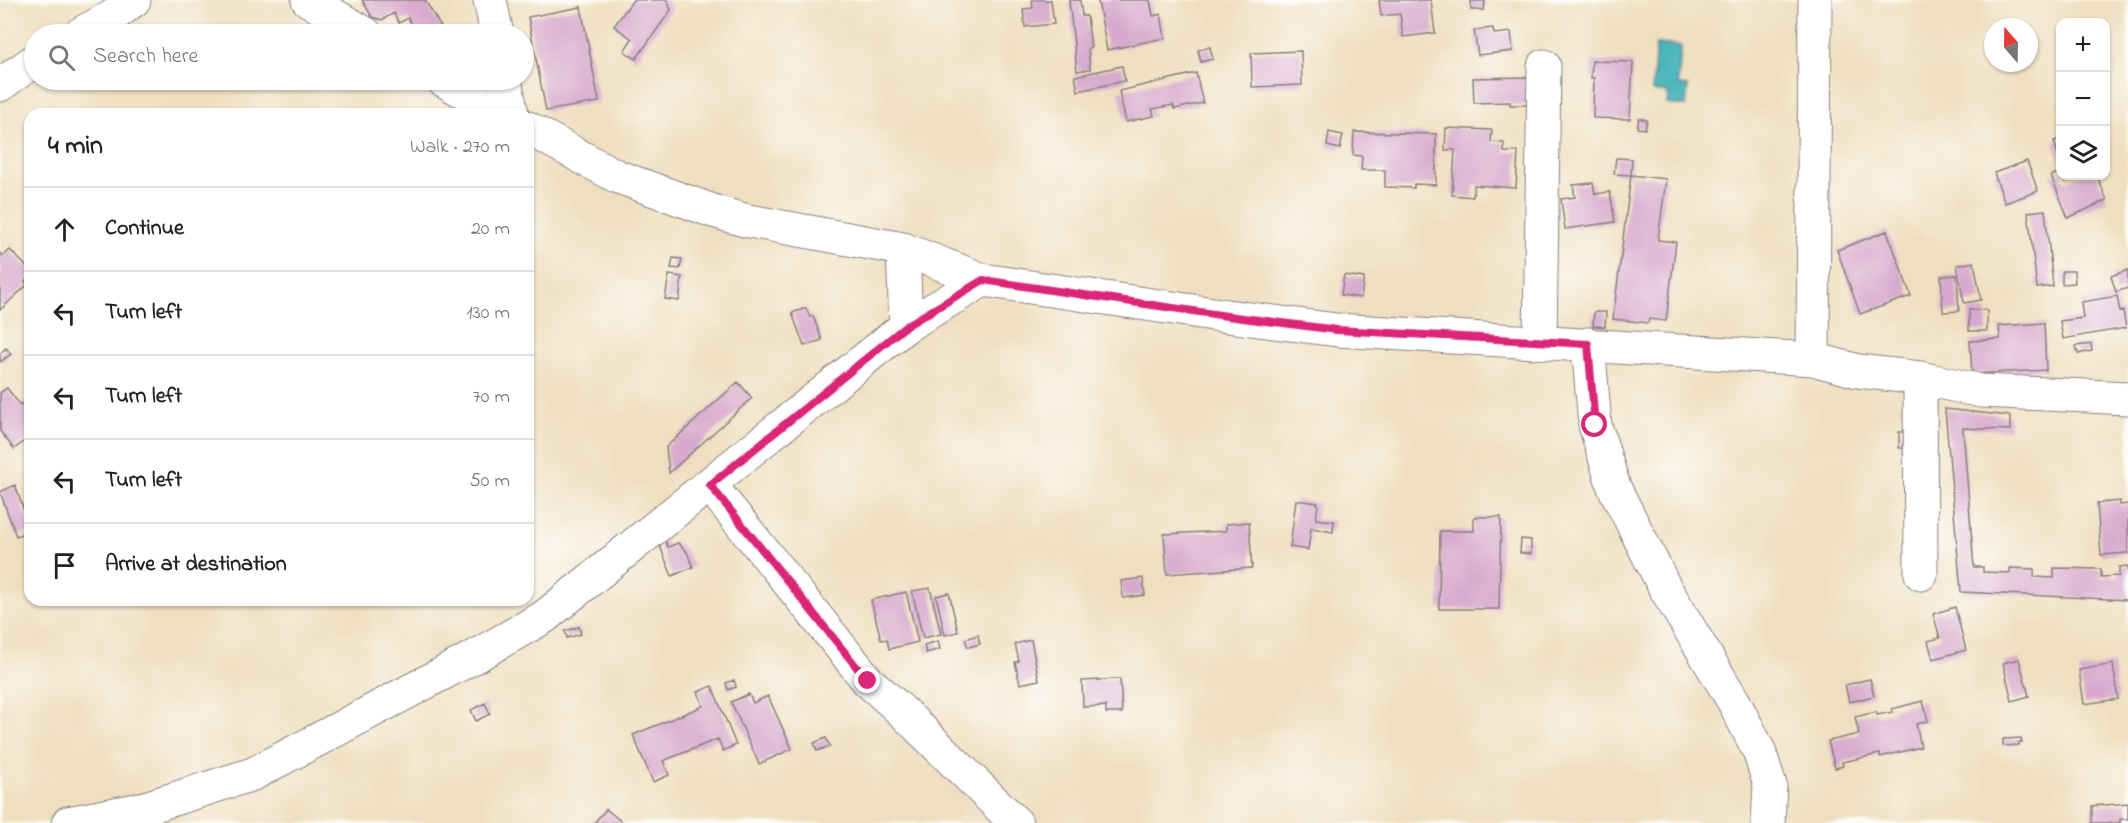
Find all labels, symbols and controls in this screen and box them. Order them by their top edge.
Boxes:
north arrow [1984,18,2038,72]
map controls [2056,18,2110,180]
button: + [2056,18,2110,72]
search box [24,24,534,90]
icon: search [45,41,78,74]
text: Search here [93,41,198,73]
button: − [2056,72,2110,126]
button: layers [2056,126,2110,180]
text: 4 min [48,128,103,166]
text: Walk · 270 m [410,133,510,162]
icon: ahead [48,213,81,246]
text: Continue [105,213,184,245]
text: 20 m [471,215,510,244]
icon: left [48,297,81,330]
text: Turn left [105,297,182,329]
text: 130 m [466,299,510,328]
icon: left [48,381,81,414]
text: Turn left [105,381,182,413]
text: 70 m [473,383,510,412]
route start [1581,411,1607,437]
icon: left [48,465,81,498]
text: Turn left [105,465,182,497]
text: 50 m [469,467,510,496]
icon: arrive [48,549,81,582]
text: Arrive at destination [105,549,287,581]
route end [854,667,880,693]

